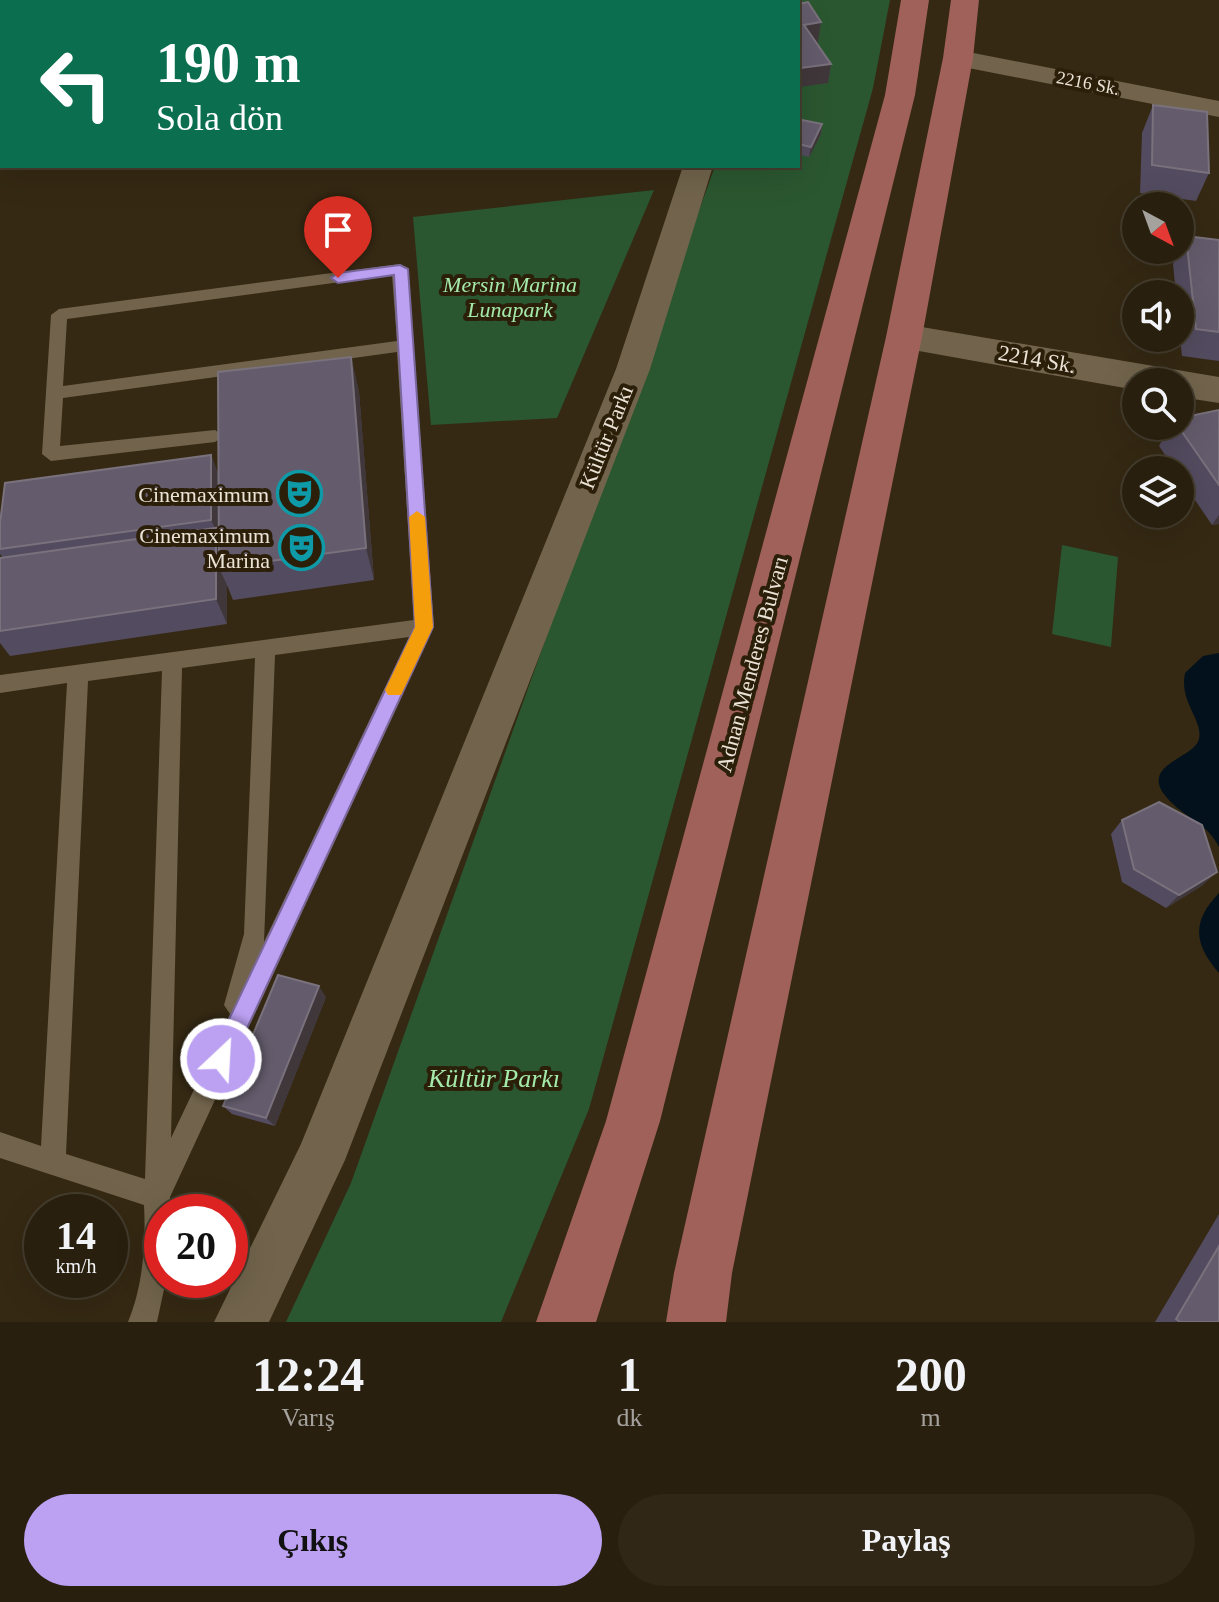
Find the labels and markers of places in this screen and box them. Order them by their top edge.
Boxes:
pin [304,196,372,278]
theatre icon: Cinemaximum [276,470,324,518]
place label: Cinemaximum [138,482,269,507]
place label: Cinemaximum Marina [139,523,270,573]
theatre icon: Cinemaximum Marina [277,524,325,572]

